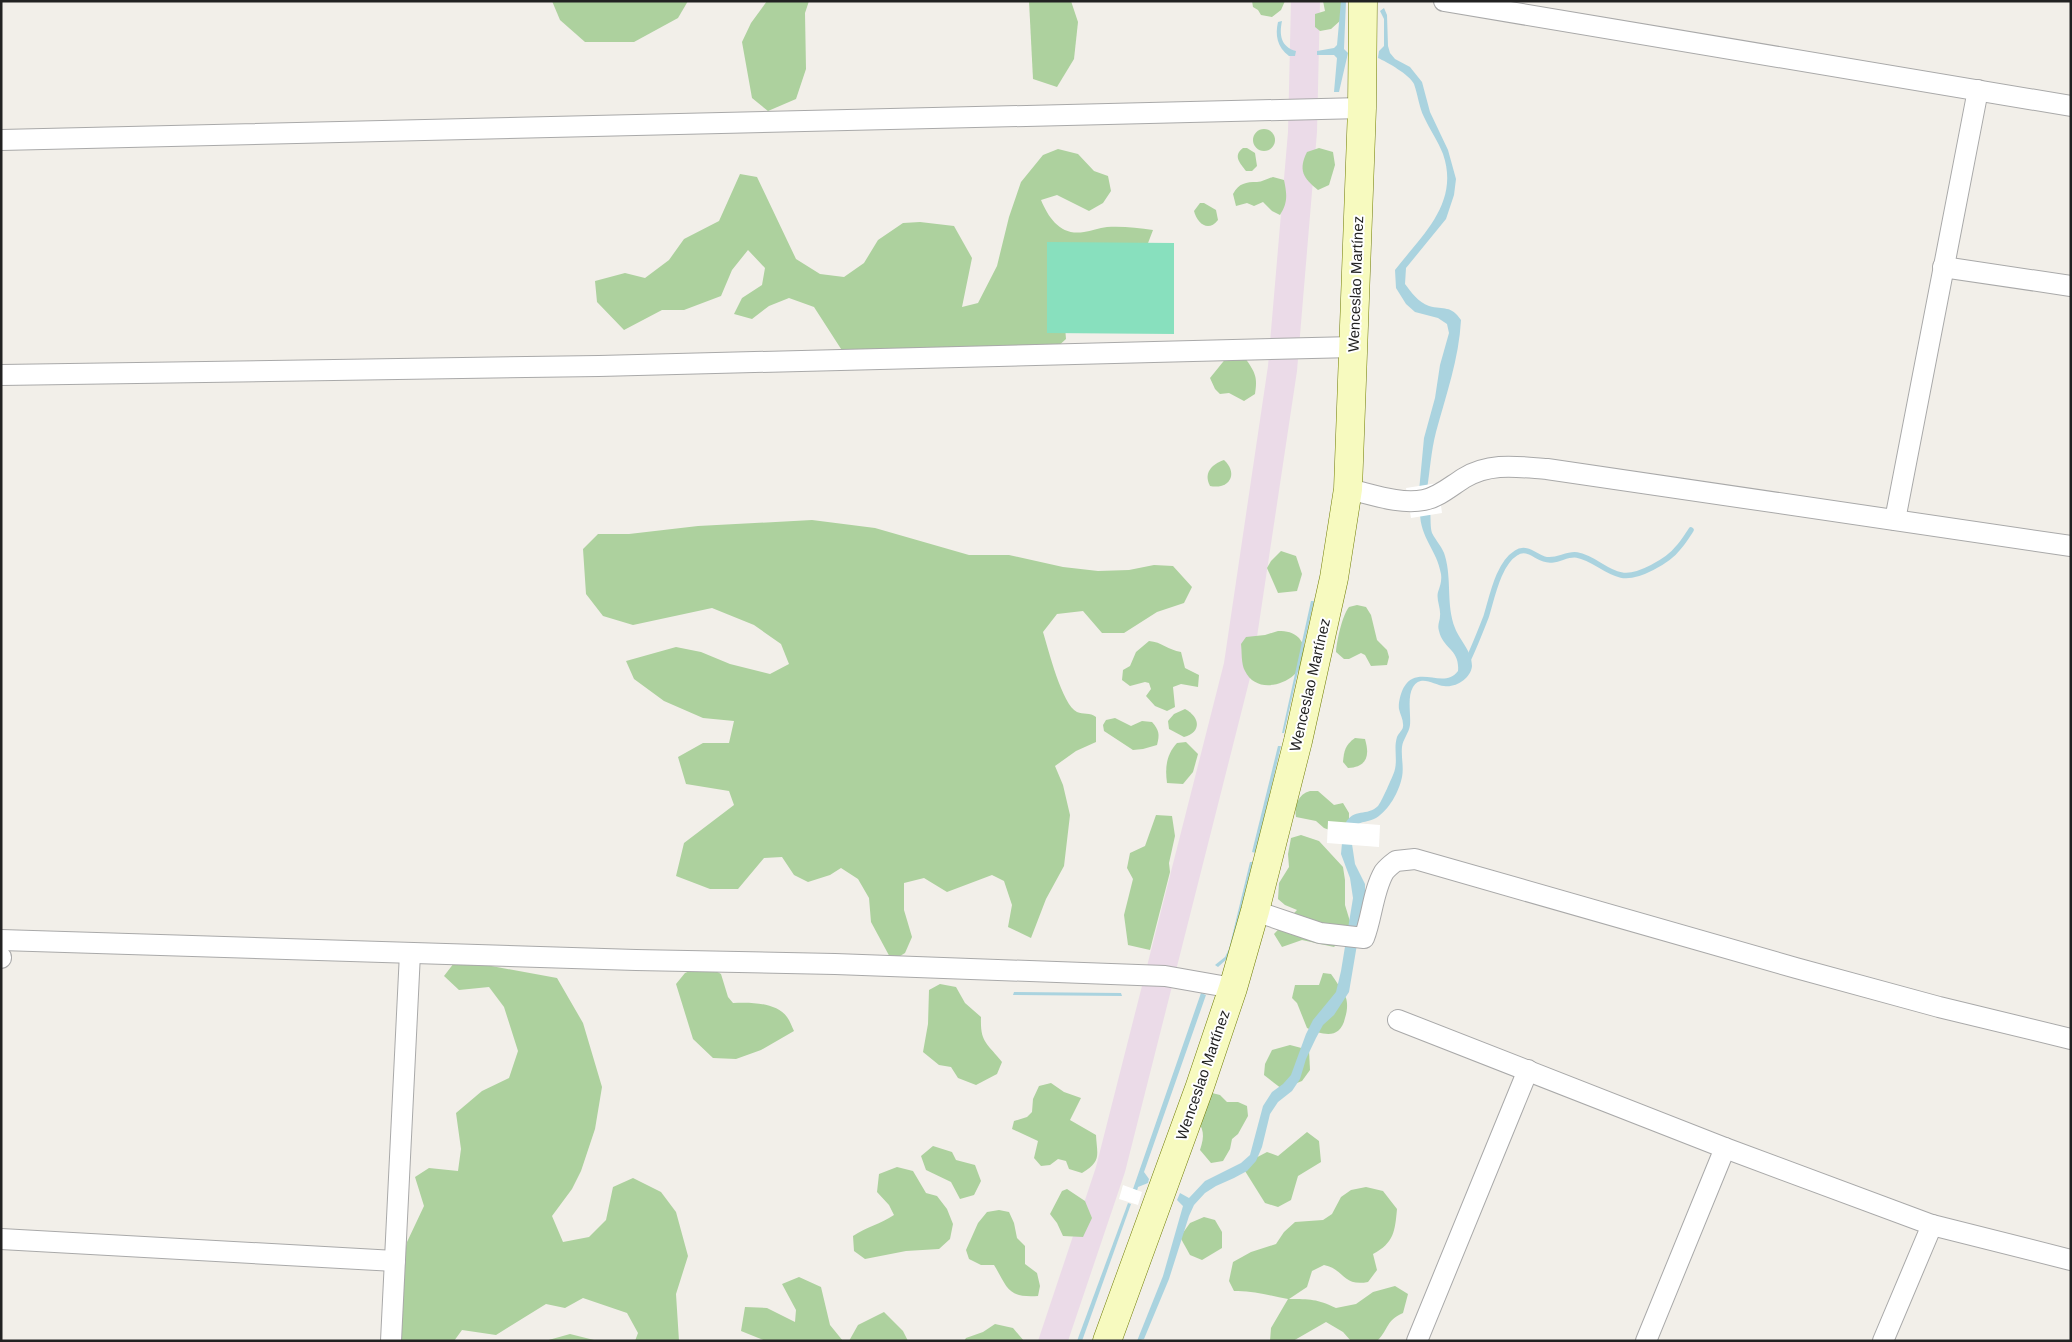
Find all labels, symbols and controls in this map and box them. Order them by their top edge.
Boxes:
street label: Wenceslao Martínez [1345,216,1366,352]
street label: Wenceslao Martínez [1286,616,1333,753]
street label: Wenceslao Martínez [1172,1008,1233,1142]

